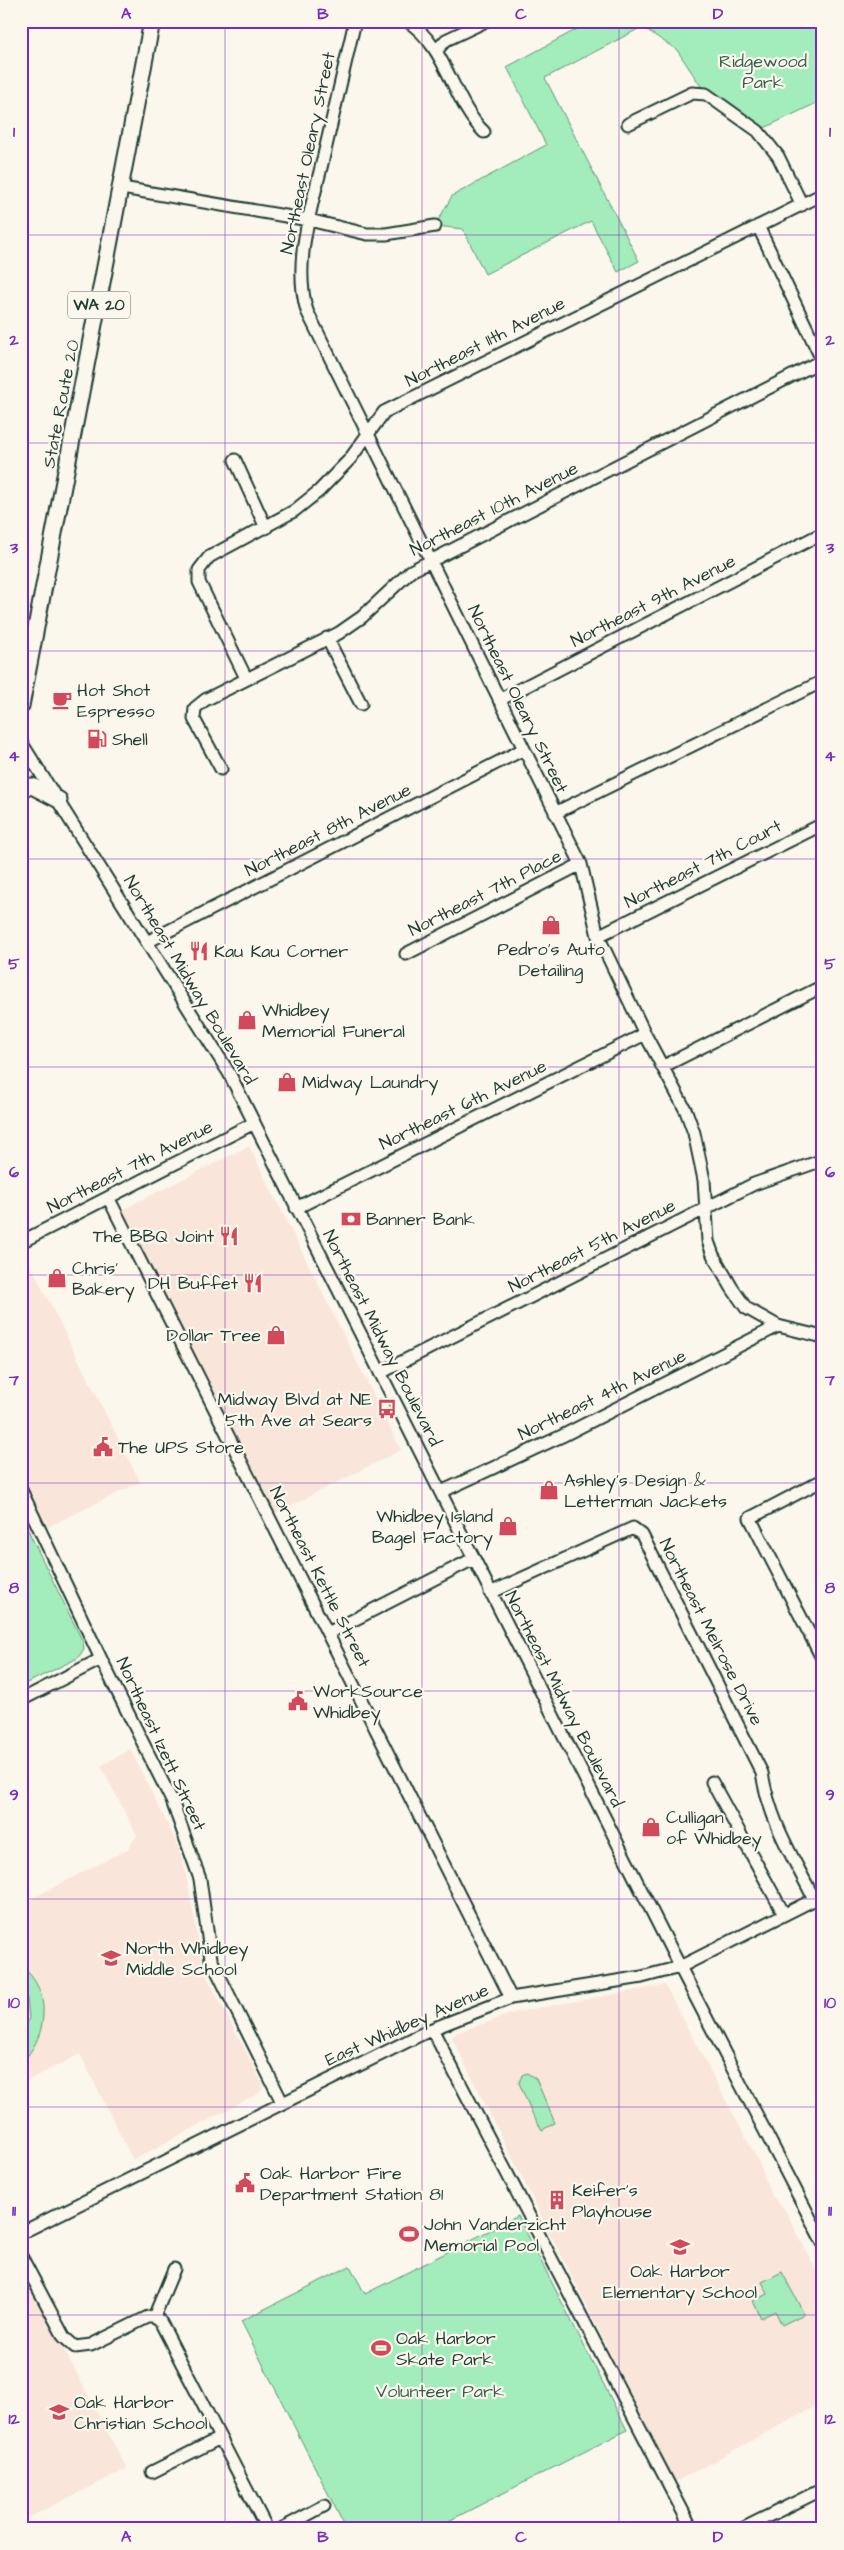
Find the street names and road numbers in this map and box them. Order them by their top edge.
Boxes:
street label: Northeast Oleary Street [274,49,343,257]
street label: Northeast 11th Avenue [401,291,570,393]
road number: WA 20 [68,292,130,318]
street label: State Route 20 [36,338,86,470]
street label: Northeast 10th Avenue [406,456,583,562]
street label: Northeast 9th Avenue [566,548,740,653]
street label: Northeast Oleary Street [461,601,575,798]
street label: Northeast 8th Avenue [241,777,416,883]
street label: Northeast 7th Court [620,813,787,915]
street label: Northeast 7th Place [404,843,566,943]
street label: Northeast Midway Boulevard [117,871,262,1090]
street label: Northeast 6th Avenue [375,1054,551,1156]
street label: Northeast 7th Avenue [43,1114,217,1220]
street label: Northeast 5th Avenue [504,1193,680,1299]
street label: Northeast Midway Boulevard [316,1225,448,1451]
street label: Northeast 4th Avenue [514,1343,690,1447]
street label: Northeast Kettle Street [263,1482,377,1673]
street label: Northeast Melrose Drive [653,1534,769,1730]
street label: Northeast Midway Boulevard [498,1586,630,1812]
street label: Northeast Izett Street [110,1653,212,1835]
street label: East Whidbey Avenue [321,1978,493,2073]

